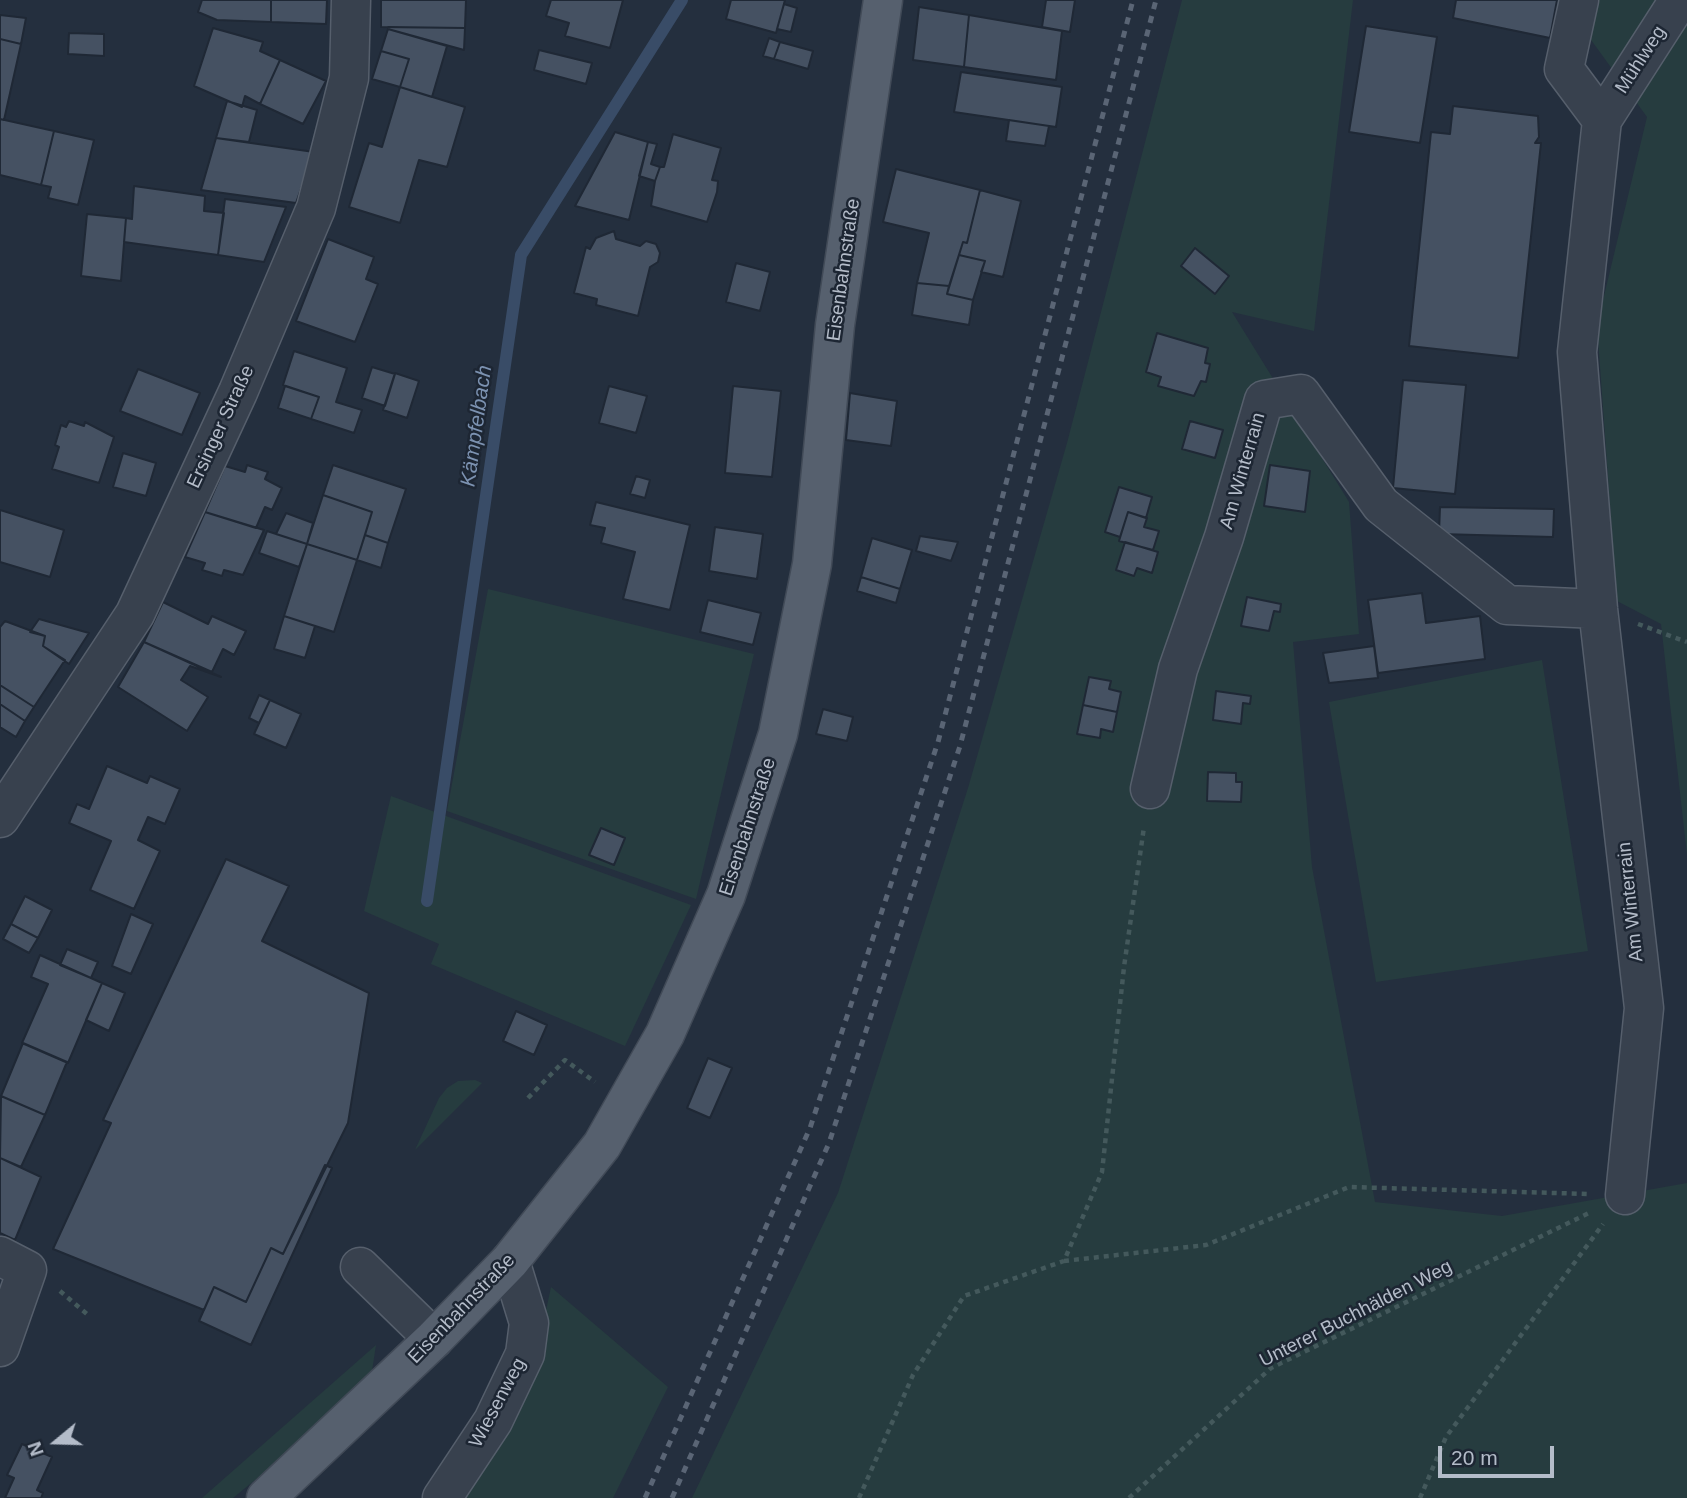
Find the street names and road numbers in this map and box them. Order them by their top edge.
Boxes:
street label: Mühlweg [1611,22,1671,98]
street label: Eisenbahnstraße [823,197,865,343]
street label: Ersinger Straße [183,362,259,492]
street label: Am Winterrain [1215,410,1271,532]
street label: Eisenbahnstraße [715,755,781,899]
street label: Am Winterrain [1613,841,1649,963]
street label: Eisenbahnstraße [404,1249,520,1369]
street label: Unterer Buchhälden Weg [1256,1255,1456,1373]
street label: Wiesenweg [465,1354,531,1452]

